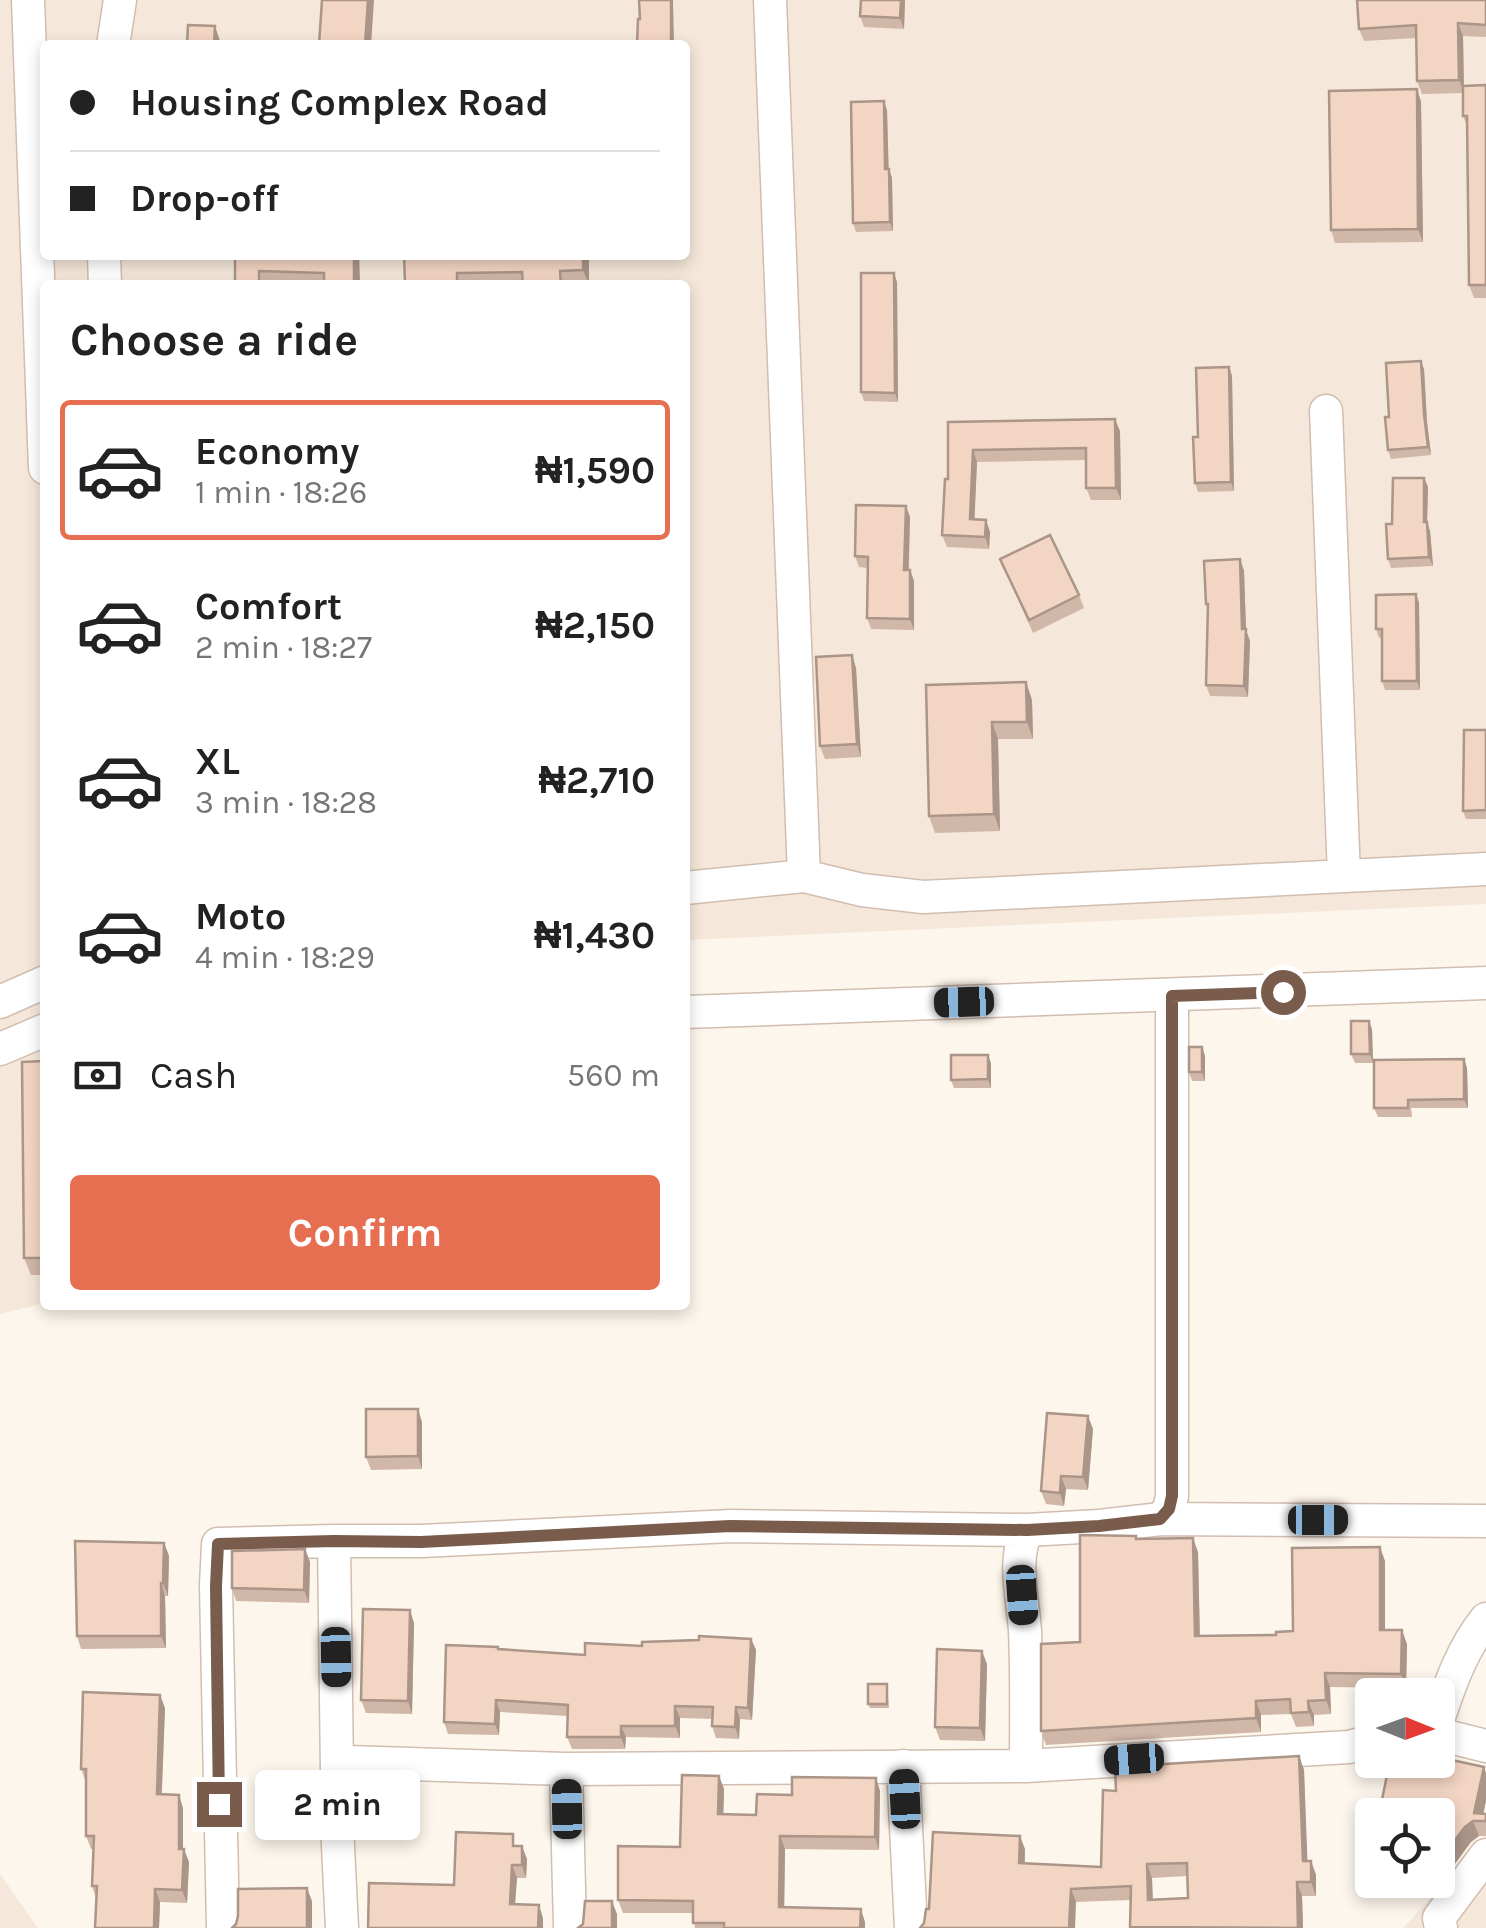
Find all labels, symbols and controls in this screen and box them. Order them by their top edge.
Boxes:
text: Housing Complex Road [130,80,549,125]
text: Drop-off [130,176,279,221]
text: Choose a ride [70,314,358,366]
icon: car [75,425,165,515]
text: Economy [195,429,359,474]
text: ₦1,590 [535,448,655,493]
text: 1 min · 18:26 [195,474,367,511]
icon: car [75,580,165,670]
text: Comfort [195,584,342,629]
text: ₦2,150 [535,603,655,648]
text: 2 min · 18:27 [195,629,372,666]
icon: car [75,735,165,825]
text: XL [195,739,240,784]
text: ₦2,710 [538,758,655,803]
text: 3 min · 18:28 [195,784,377,821]
icon: car [75,890,165,980]
text: Moto [195,894,286,939]
text: ₦1,430 [534,913,655,958]
text: 4 min · 18:29 [195,939,375,976]
route start [1261,970,1306,1015]
car [933,986,995,1018]
icon: cash [70,1048,125,1103]
text: Cash [150,1053,237,1098]
text: 560 m [567,1057,660,1094]
button: Confirm [70,1175,660,1290]
car [1288,1505,1348,1535]
car [1005,1564,1039,1626]
car [320,1627,352,1687]
north arrow [1355,1678,1455,1778]
map controls [1355,1678,1455,1898]
car [1103,1742,1165,1776]
car [888,1768,922,1830]
callout: 2 min [254,1769,419,1839]
car [551,1779,583,1839]
route end [197,1782,242,1827]
text: 2 min [293,1786,382,1823]
button: locate [1355,1798,1455,1898]

